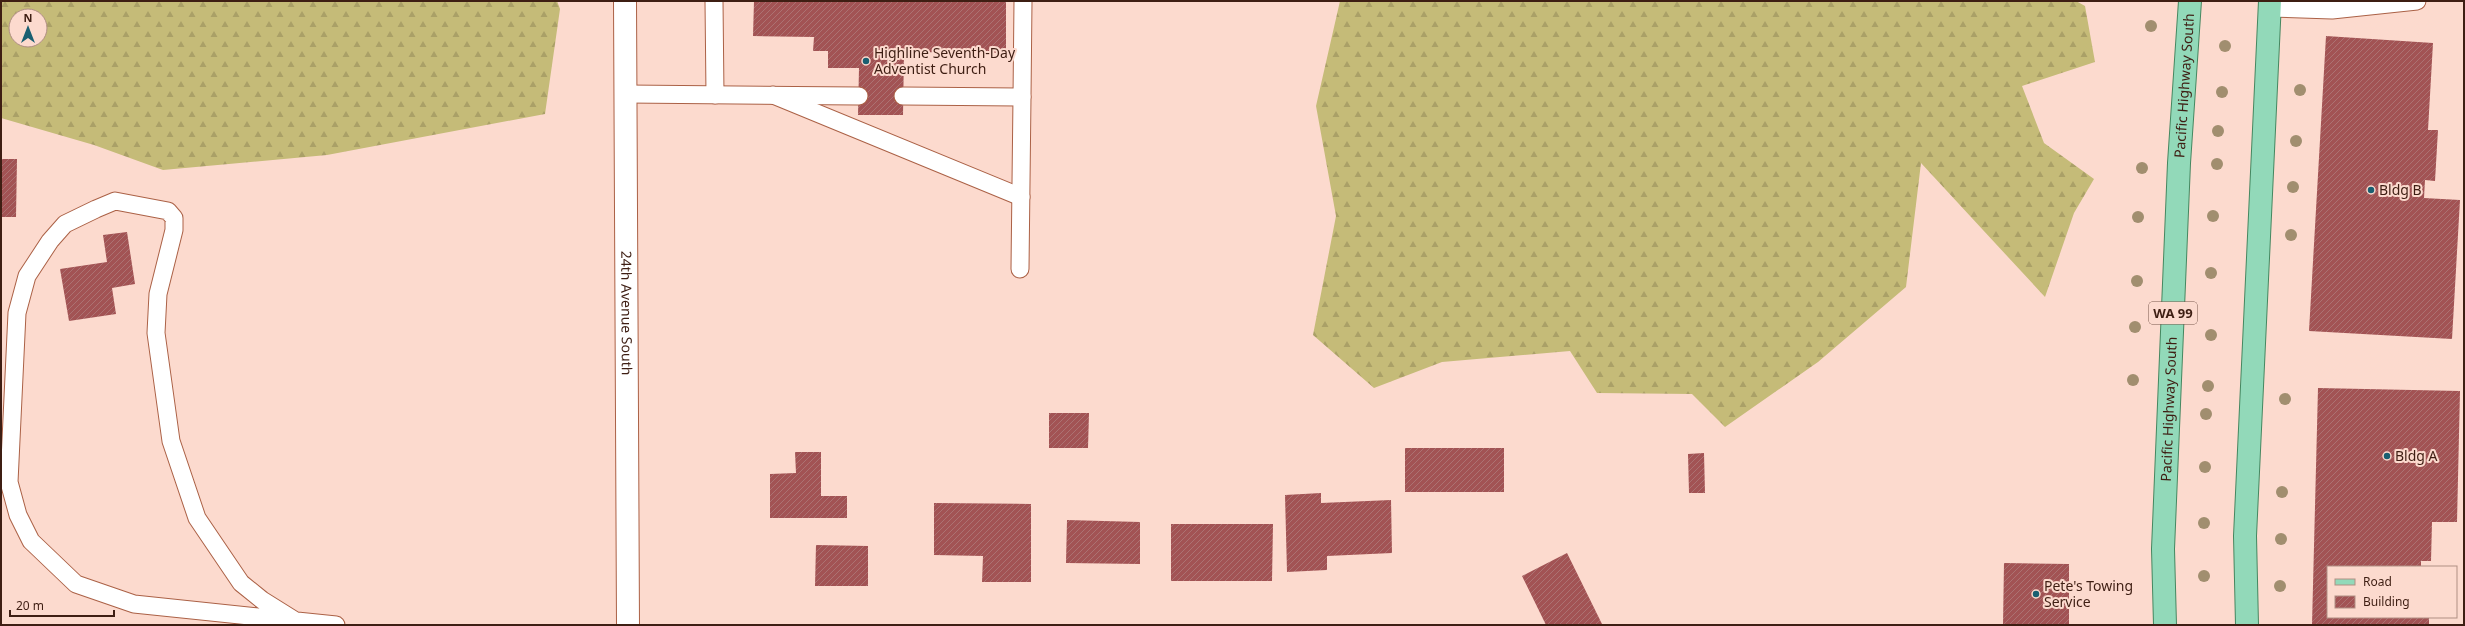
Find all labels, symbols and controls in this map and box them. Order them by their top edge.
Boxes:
north arrow [8,8,48,48]
text: N [24,10,32,25]
street label: Pacific Highway South [2169,13,2198,158]
place label: Highline Seventh-Day Adventist Church [874,43,1016,78]
marker: Highline Seventh-Day Adventist Church [861,56,871,66]
place label: Bldg B [2379,180,2422,199]
marker: Bldg B [2366,185,2376,195]
street label: 24th Avenue South [617,251,637,375]
road number: WA 99 [2149,302,2197,324]
street label: Pacific Highway South [2156,336,2181,482]
place label: Bldg A [2395,446,2438,465]
marker: Bldg A [2382,451,2392,461]
legend [2327,566,2457,618]
text: Road [2363,573,2392,590]
place label: Pete's Towing Service [2044,576,2133,611]
marker: Pete's Towing Service [2031,589,2041,599]
scale bar [10,592,114,618]
text: Building [2363,593,2410,610]
text: 20 m [16,597,44,614]

